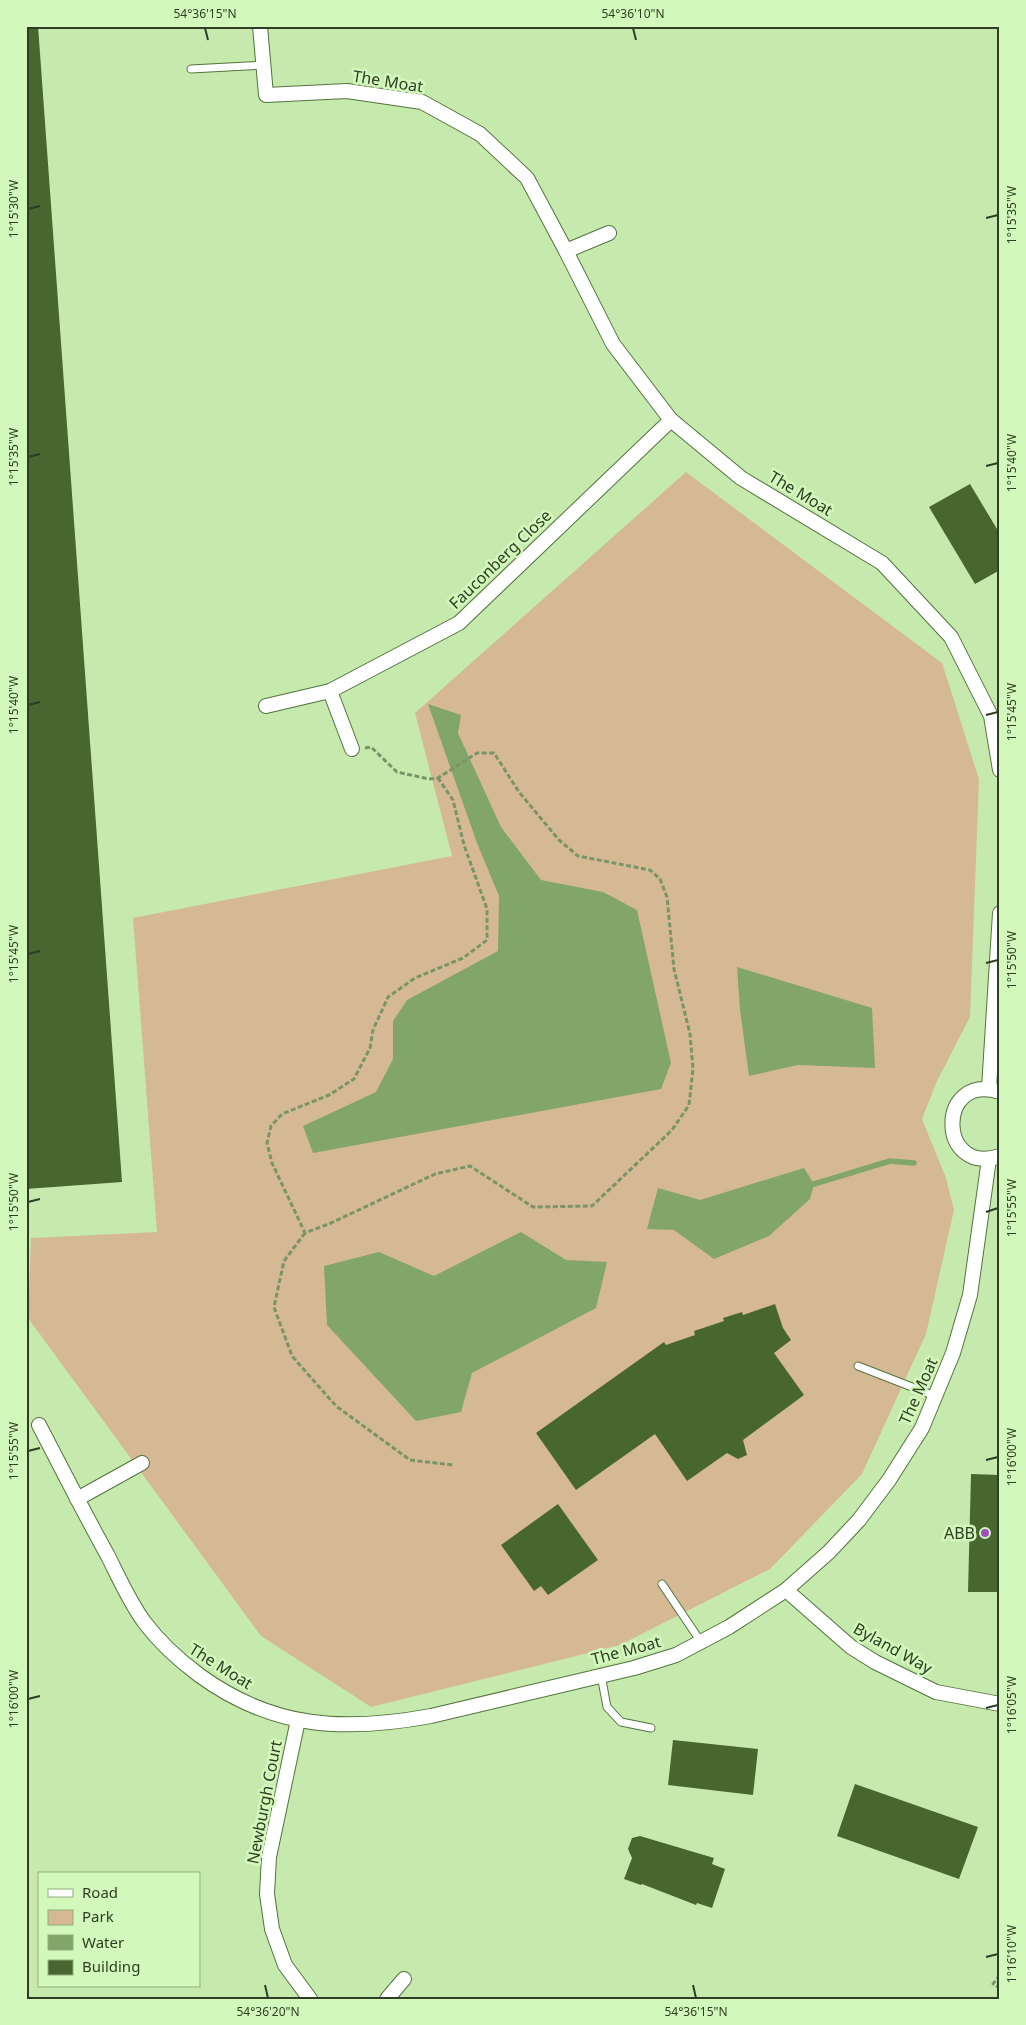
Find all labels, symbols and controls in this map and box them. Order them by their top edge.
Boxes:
text: 54°36'15"N [173,5,237,22]
text: 54°36'10"N [601,5,665,22]
street label: The Moat [351,65,425,97]
text: 1°15'30"W [5,180,22,238]
text: 1°15'35"W [1003,186,1020,244]
text: 1°15'35"W [5,428,22,486]
text: 1°15'40"W [1003,434,1020,492]
street label: The Moat [765,465,837,521]
street label: Fauconberg Close [444,504,556,614]
text: 1°15'40"W [5,676,22,734]
text: 1°15'45"W [1003,683,1020,741]
text: 1°15'45"W [5,925,22,983]
text: 1°15'50"W [1003,931,1020,989]
text: 1°15'50"W [5,1173,22,1231]
text: 1°15'55"W [1003,1179,1020,1237]
street label: The Moat [894,1354,943,1428]
text: 1°15'55"W [5,1422,22,1480]
text: 1°16'00"W [1003,1428,1020,1486]
place label: ABB [944,1522,975,1544]
marker: ABB [979,1527,991,1539]
street label: Byland Way [850,1617,937,1679]
street label: The Moat [589,1630,663,1670]
street label: The Moat [185,1638,257,1694]
text: 1°16'00"W [5,1670,22,1728]
text: 1°16'05"W [1003,1676,1020,1734]
street label: Newburgh Court [241,1738,287,1866]
legend [38,1872,200,1988]
text: Road [82,1882,118,1902]
text: Park [82,1906,114,1926]
text: 1°16'10"W [1003,1925,1020,1983]
text: Water [82,1932,124,1952]
text: Building [82,1956,140,1976]
text: 54°36'20"N [236,2003,300,2020]
text: 54°36'15"N [664,2003,728,2020]

